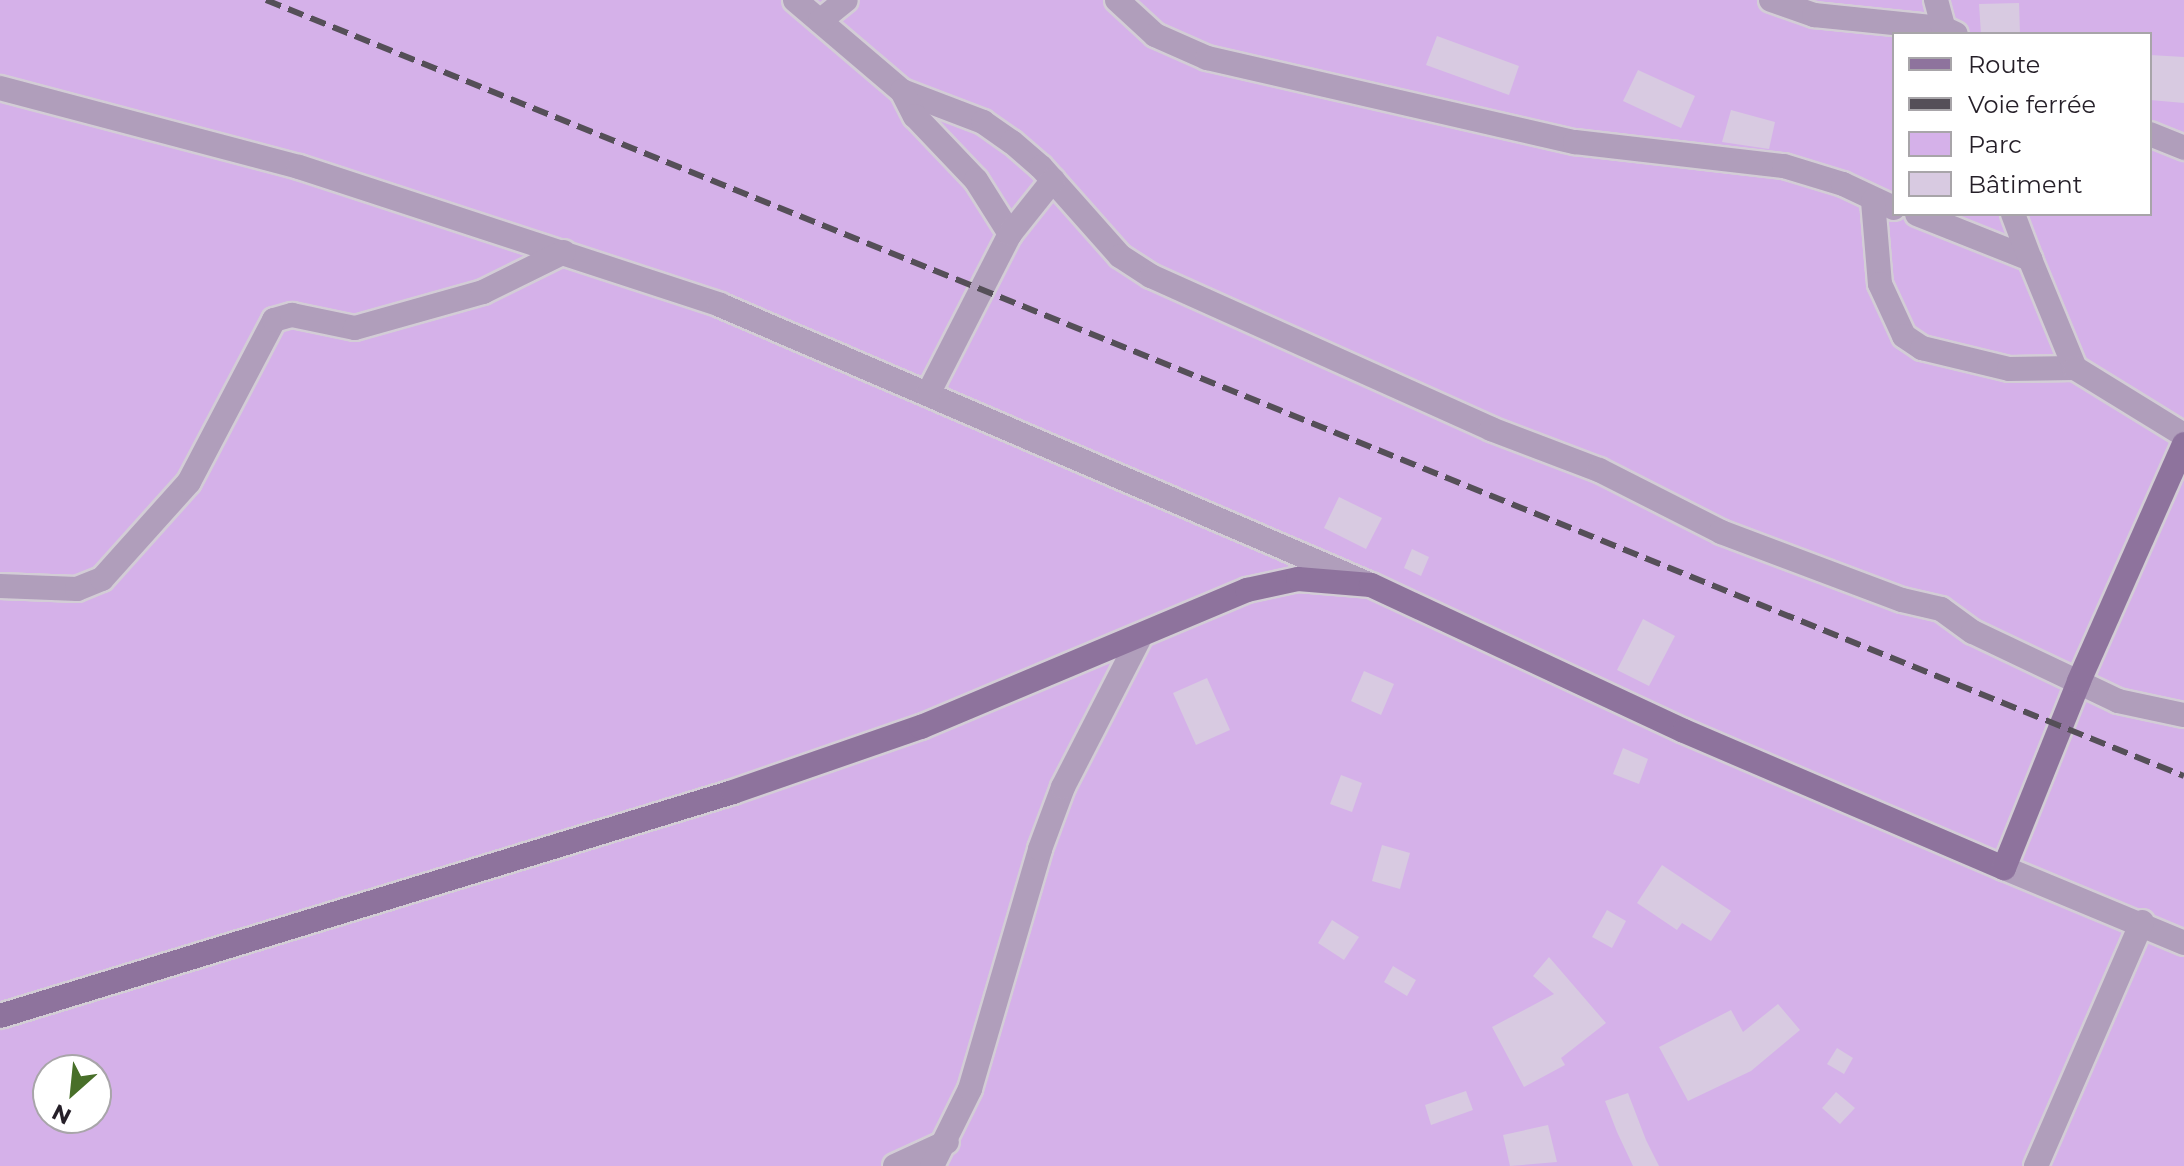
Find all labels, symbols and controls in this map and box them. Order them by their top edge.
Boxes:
legend [1892,32,2152,216]
text: Route [1968,50,2040,79]
text: Voie ferrée [1968,90,2096,119]
text: Parc [1968,130,2022,159]
text: Bâtiment [1968,170,2082,199]
north arrow [32,1054,112,1134]
text: N [48,1098,76,1130]

